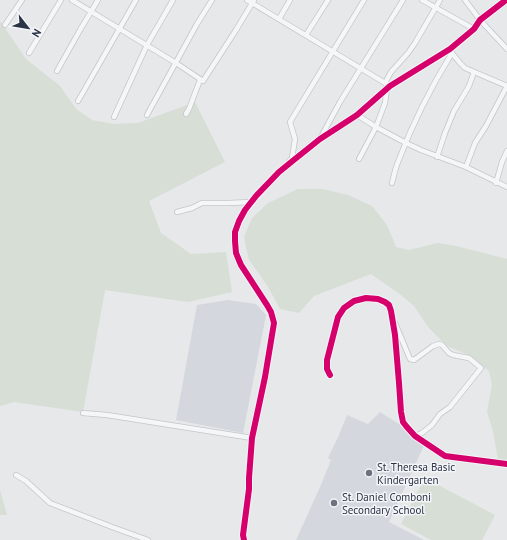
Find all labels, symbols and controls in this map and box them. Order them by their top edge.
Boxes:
north arrow [8,8,48,48]
text: N [29,26,44,40]
place label: St. Theresa Basic Kindergarten [377,460,455,487]
marker: St. Theresa Basic Kindergarten [364,468,374,478]
place label: St. Daniel Comboni Secondary School [342,490,431,517]
marker: St. Daniel Comboni Secondary School [329,498,339,508]

